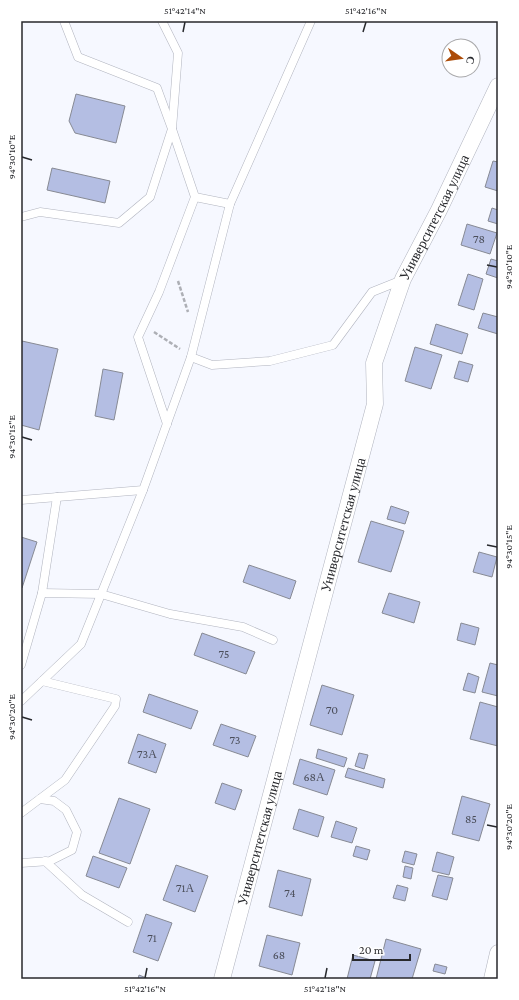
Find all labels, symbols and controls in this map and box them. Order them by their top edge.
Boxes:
text: 51°42'14"N [164,5,206,16]
text: 51°42'16"N [345,5,387,16]
north arrow [441,38,481,78]
text: С [464,55,477,66]
text: 94°30'10"E [6,134,17,179]
street label: Университетская улица [396,151,473,283]
house number: 78 [473,232,485,246]
text: 94°30'10"E [503,244,514,289]
text: 94°30'15"E [6,415,17,459]
street label: Университетская улица [317,455,369,594]
text: 94°30'15"E [503,525,514,569]
house number: 75 [218,647,230,661]
text: 94°30'20"E [6,694,17,740]
house number: 70 [326,703,338,717]
house number: 73 [229,733,241,747]
house number: 73А [137,747,157,761]
street label: Университетская улица [234,768,285,907]
house number: 68А [303,770,325,784]
text: 94°30'20"E [503,804,514,850]
house number: 85 [465,812,477,826]
house number: 71А [176,881,194,895]
house number: 74 [284,886,296,900]
house number: 71 [147,931,157,945]
scale bar [353,936,410,962]
text: 20 m [359,943,384,957]
house number: 68 [273,948,285,962]
text: 51°42'16"N [124,983,166,994]
text: 51°42'18"N [304,983,347,994]

